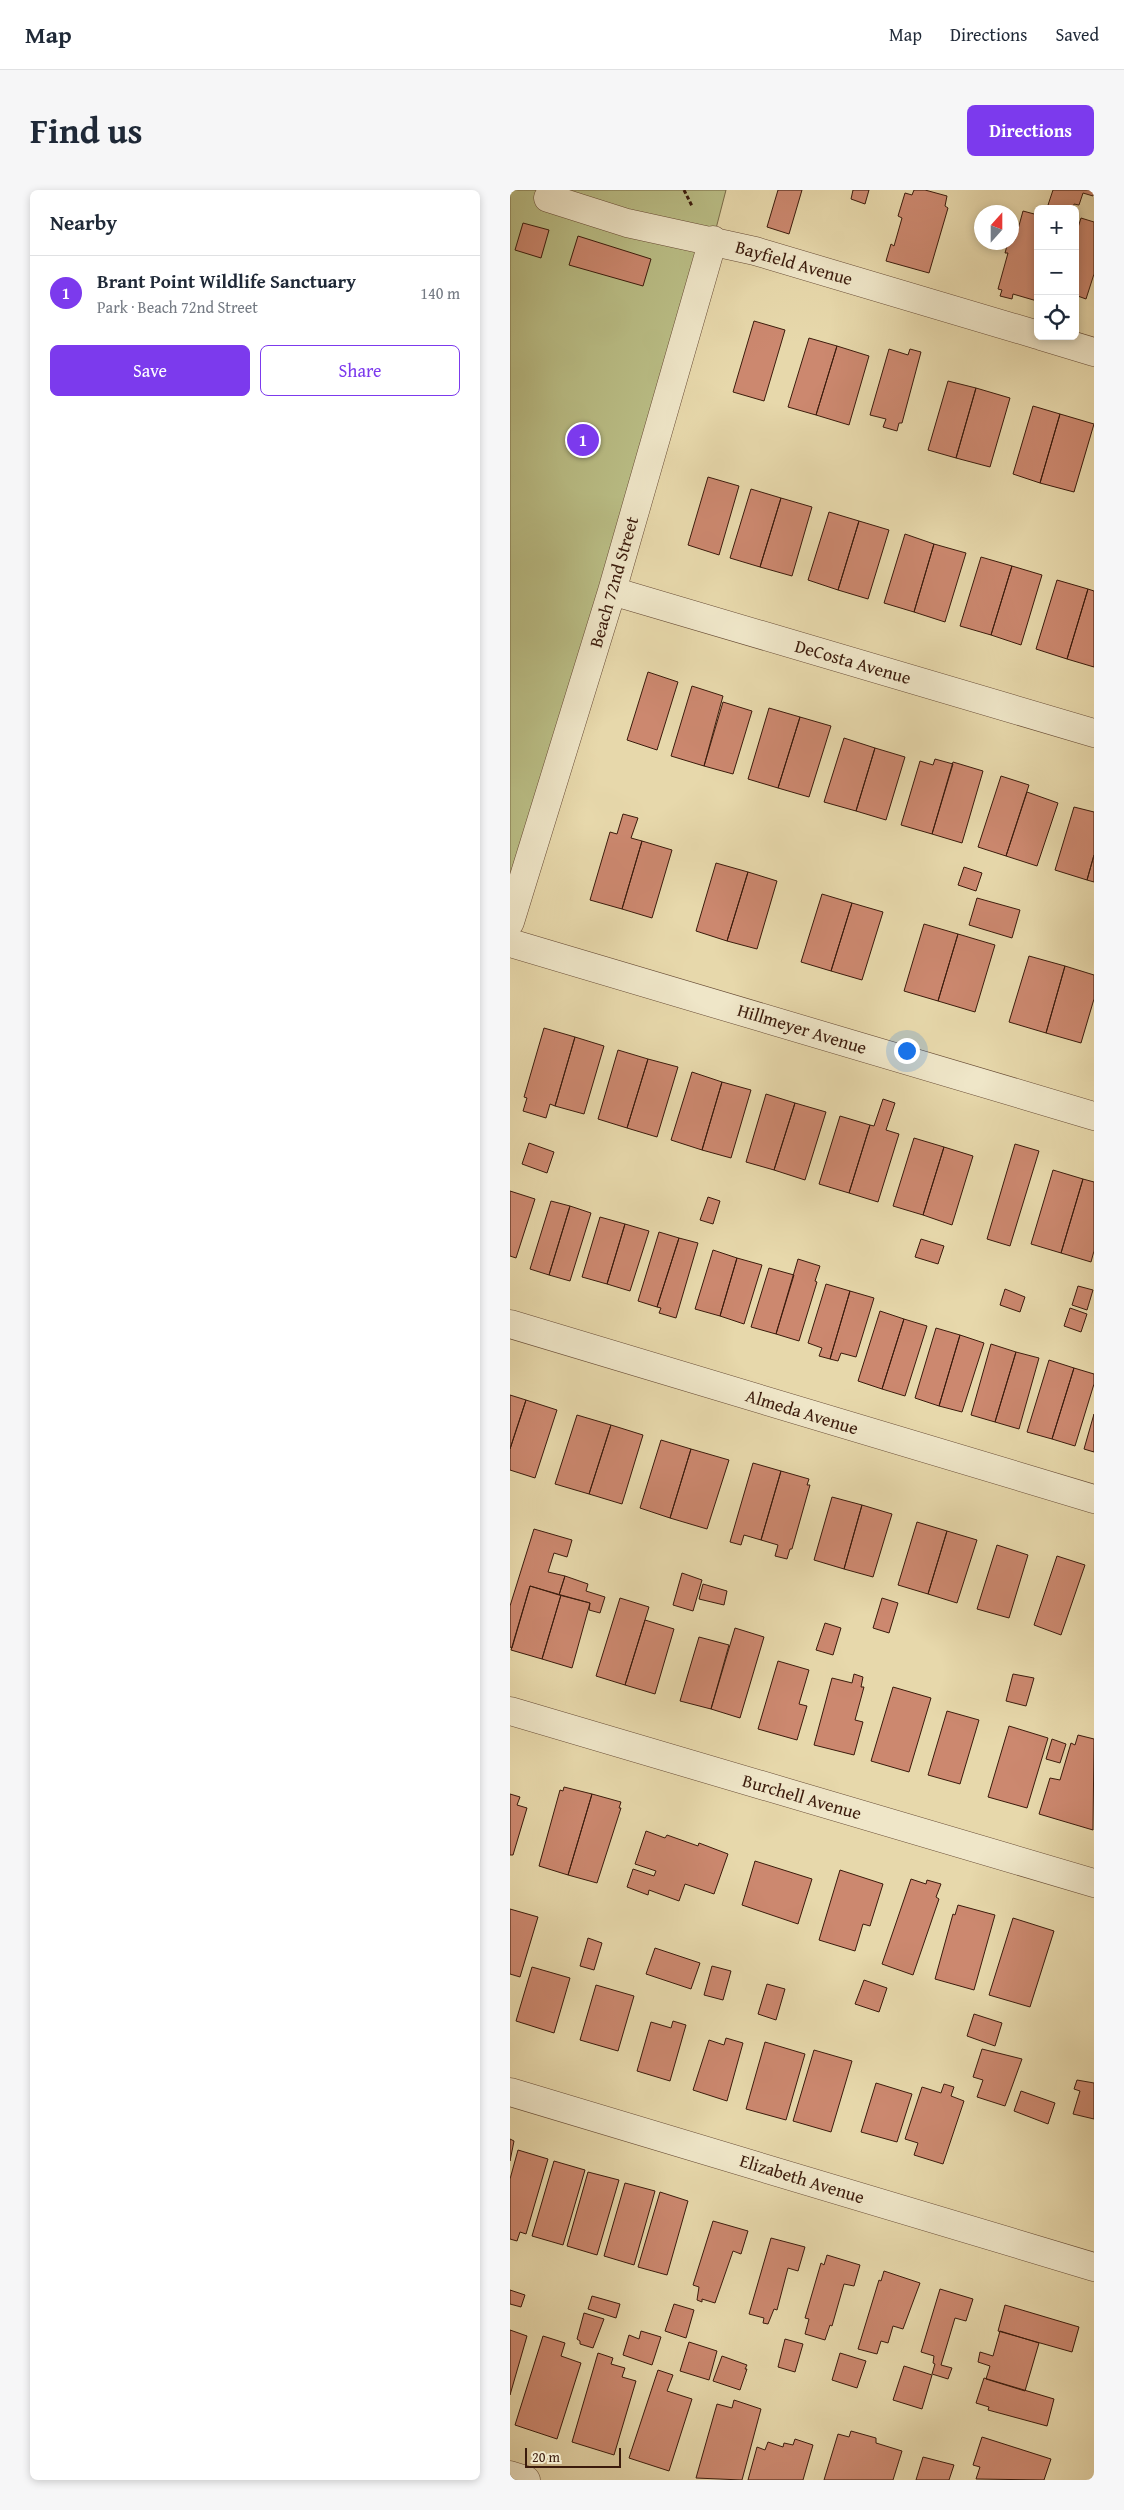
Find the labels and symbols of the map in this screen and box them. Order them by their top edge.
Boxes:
north arrow [974,205,1019,250]
street label: Bayfield Avenue [732,233,856,292]
pin: 1 [567,421,599,459]
street label: Beach 72nd Street [582,512,645,651]
street label: DeCosta Avenue [792,632,914,691]
street label: Hillmeyer Avenue [734,996,870,1061]
your location [894,1038,920,1064]
street label: Almeda Avenue [742,1382,862,1441]
street label: Burchell Avenue [739,1767,865,1826]
street label: Elizabeth Avenue [736,2147,868,2210]
scale bar [525,2445,621,2468]

